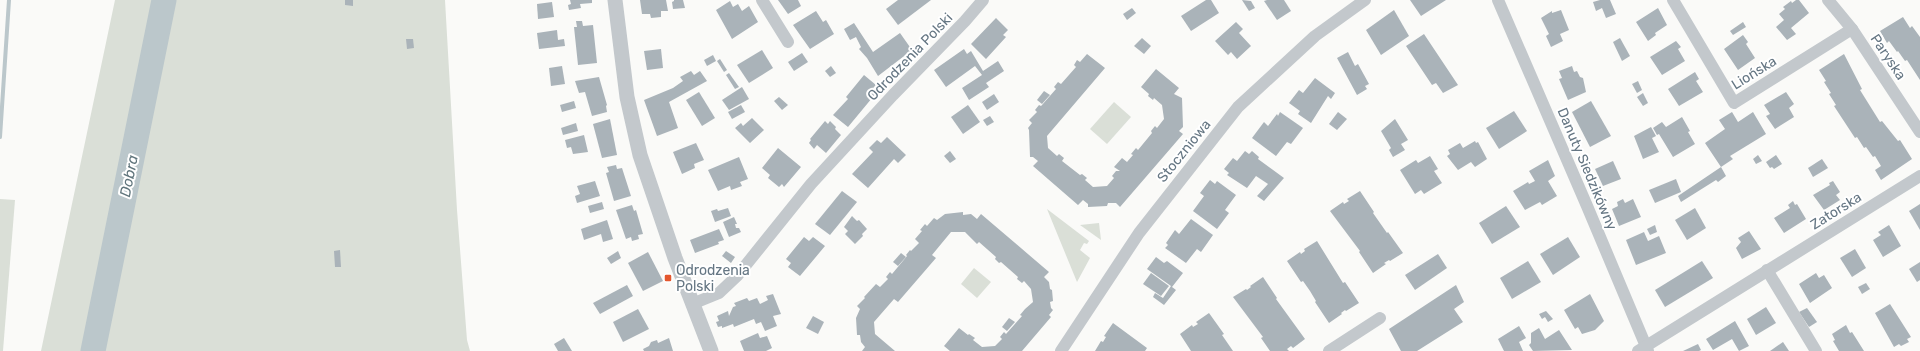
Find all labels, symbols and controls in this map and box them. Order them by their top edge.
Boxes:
street label: Odrodzenia Polski [864,10,956,104]
street label: Paryska [1867,31,1909,83]
street label: Liońska [1728,53,1780,93]
street label: Danuty Siedzikówny [1554,105,1621,233]
street label: Stoczniowa [1154,116,1214,186]
water label: Dobra [116,153,142,199]
street label: Zatorska [1807,189,1865,233]
place label: Odrodzenia Polski [676,262,750,295]
marker: Odrodzenia Polski [663,273,673,283]

